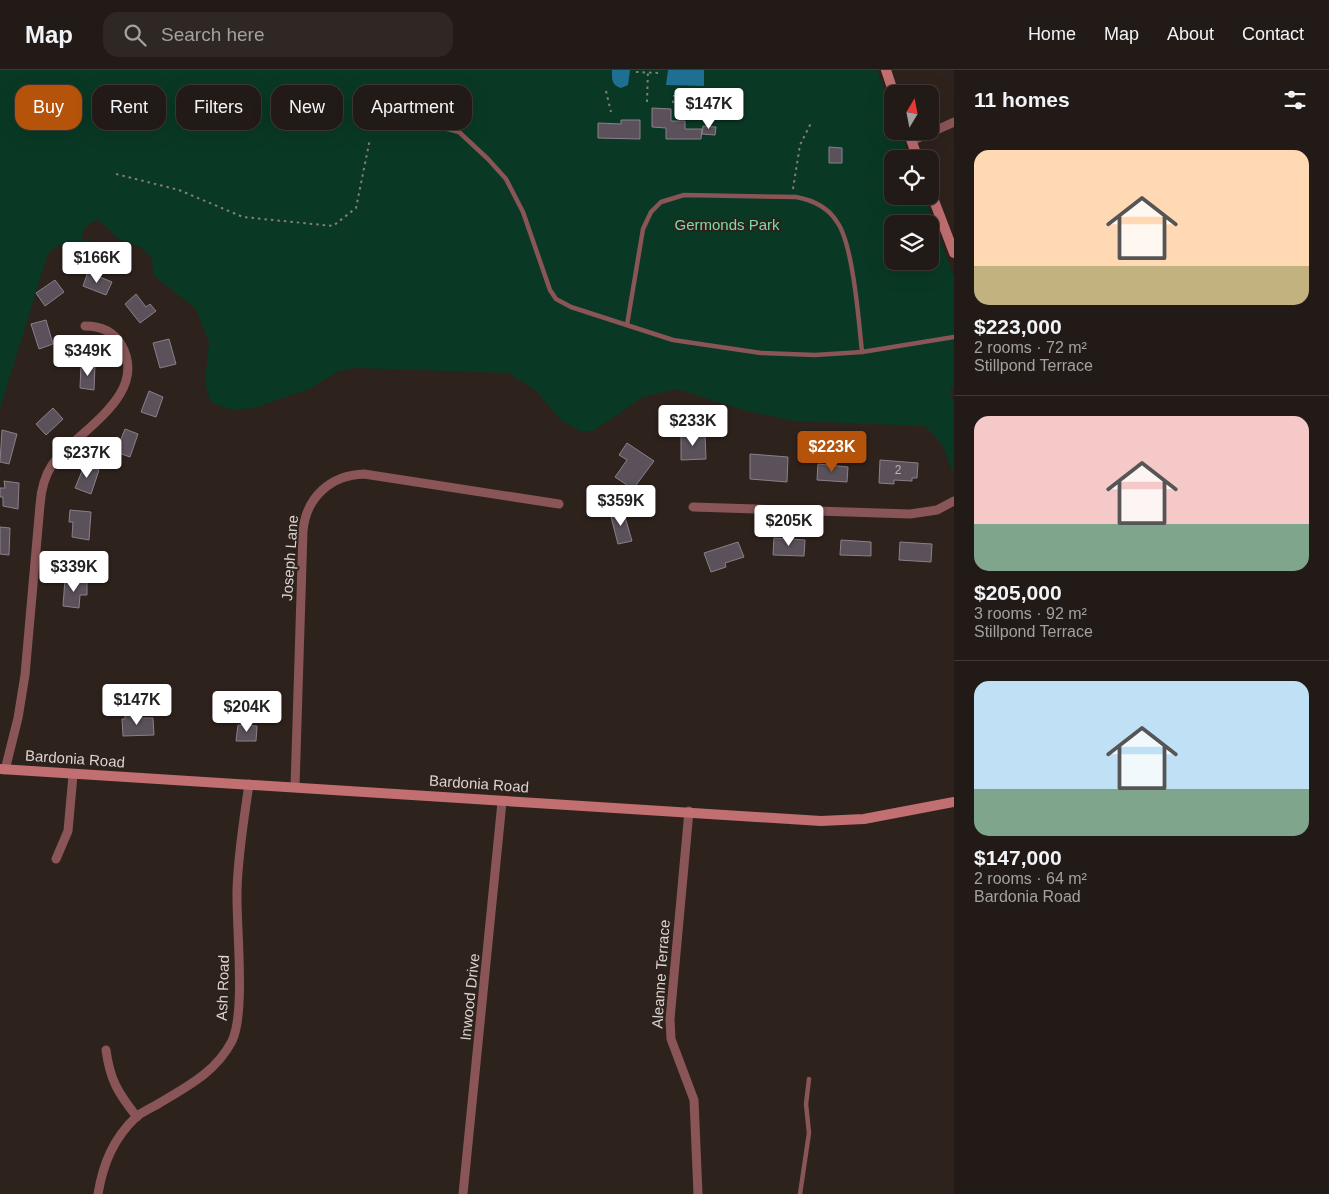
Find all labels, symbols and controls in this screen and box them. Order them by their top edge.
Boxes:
search box [103,12,453,57]
text: Map [25,21,73,48]
icon: search [121,21,149,49]
text: Search here [161,24,265,45]
text: Home [1028,24,1076,44]
text: Map [1104,24,1139,44]
text: About [1167,24,1214,44]
text: Contact [1242,24,1304,44]
chip: Buy [15,85,82,130]
chip: Rent [92,85,166,130]
chip: Filters [176,85,261,130]
chip: New [271,85,343,130]
chip: Apartment [353,85,472,130]
north arrow [884,85,939,140]
map controls [884,85,939,270]
icon: filters [1281,86,1309,114]
pin: $147K [674,88,744,130]
text: 11 homes [974,88,1070,111]
text: $147K [685,95,733,112]
button: locate [884,150,939,205]
icon: home [1097,183,1187,273]
button: layers [884,215,939,270]
park label: Germonds Park [674,216,780,233]
pin: $166K [62,242,132,284]
text: $166K [73,249,121,266]
text: $223,000 [974,315,1062,338]
pin: $349K [53,334,123,377]
text: 2 rooms · 72 m² [974,339,1087,356]
text: $349K [64,342,112,359]
text: Stillpond Terrace [974,357,1093,374]
pin: $233K [658,404,728,447]
text: $233K [669,412,717,429]
pin: $223K [797,430,867,473]
pin: $237K [52,436,122,479]
text: $223K [808,438,856,455]
text: $237K [63,444,111,461]
icon: home [1097,448,1187,538]
house number: 2 [895,463,902,477]
pin: $359K [586,484,656,527]
text: $359K [597,492,645,509]
pin: $205K [754,504,824,547]
text: $205K [765,512,813,529]
street label: Joseph Lane [278,515,301,601]
pin: $339K [39,550,109,593]
text: $339K [50,558,98,575]
text: $205,000 [974,581,1062,604]
text: 3 rooms · 92 m² [974,605,1087,622]
text: Stillpond Terrace [974,623,1093,640]
pin: $147K [102,684,172,726]
pin: $204K [212,690,282,733]
text: $147K [113,691,161,708]
text: $204K [223,698,271,715]
icon: home [1097,713,1187,803]
street label: Bardonia Road [25,747,126,770]
street label: Bardonia Road [429,772,530,795]
text: $147,000 [974,846,1062,869]
text: 2 rooms · 64 m² [974,870,1087,887]
text: Bardonia Road [974,888,1081,905]
street label: Aleanne Terrace [648,919,673,1029]
street label: Inwood Drive [456,953,483,1041]
street label: Ash Road [213,955,232,1021]

